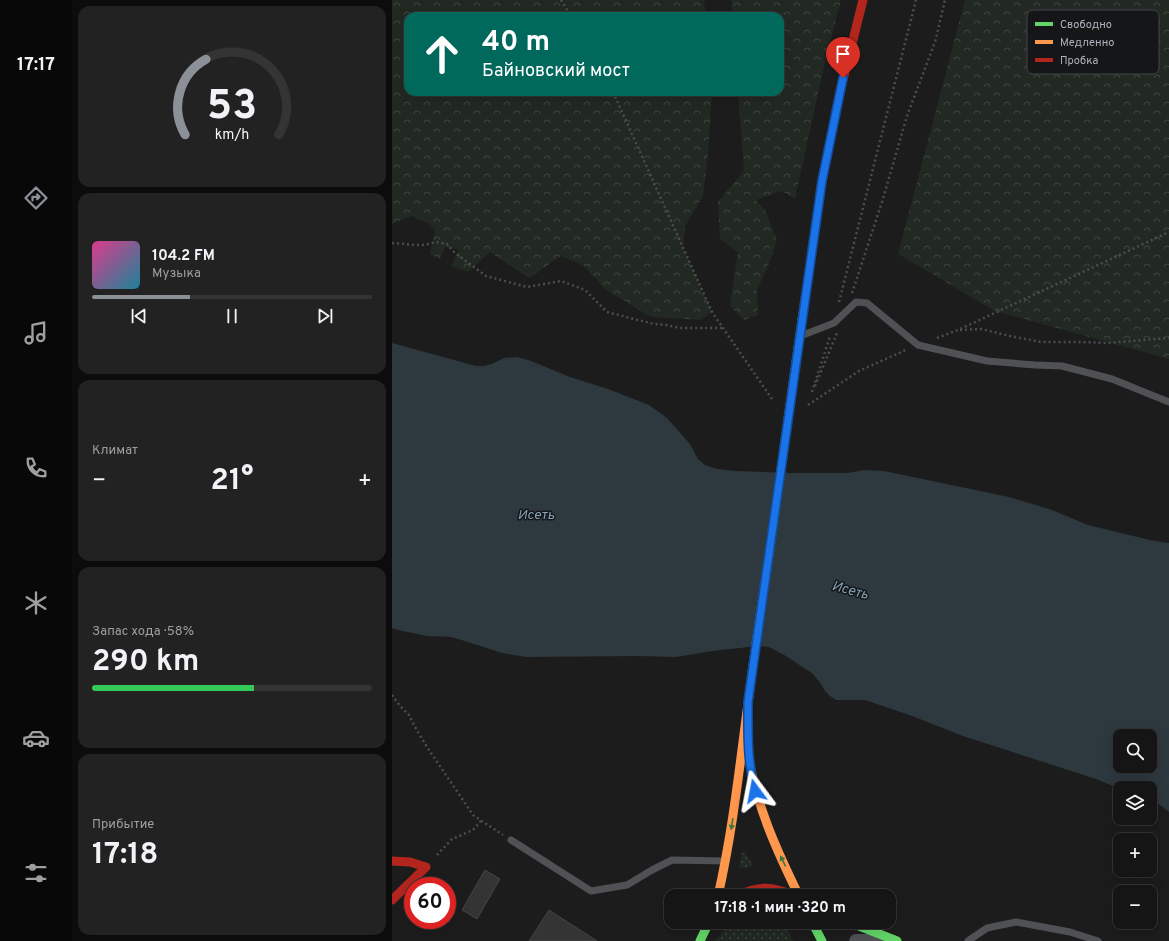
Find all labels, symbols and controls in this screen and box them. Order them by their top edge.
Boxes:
legend [1027,10,1159,74]
text: Свободно [1060,18,1112,32]
text: 40 m [482,25,550,61]
icon: ahead [416,28,468,80]
text: Медленно [1060,36,1114,50]
pin [826,37,860,78]
icon: arrive [832,43,854,65]
text: 17:17 [17,54,55,77]
text: Пробка [1060,54,1099,68]
text: Байновский мост [482,60,630,83]
text: 53 [207,80,257,133]
text: km/h [215,125,249,143]
icon: directions [22,184,50,212]
text: 104.2 FM [152,247,215,266]
text: Музыка [152,266,201,282]
icon: previous [128,305,150,327]
icon: pause [221,305,243,327]
icon: next [314,305,336,327]
icon: music [22,319,50,347]
text: Климат [92,443,138,459]
icon: phone [22,454,50,482]
text: 21° [211,463,253,500]
text: − [92,468,106,495]
text: + [358,468,372,495]
water label: Исеть [517,507,555,524]
water label: Исеть [830,578,870,604]
icon: climate [22,589,50,617]
text: Запас хода · 58% [92,624,194,640]
text: 290 km [92,644,199,681]
icon: car [22,724,50,752]
map controls [1113,729,1157,929]
button: search [1113,729,1157,773]
position arrow [734,770,776,812]
button: layers [1113,781,1157,825]
text: Прибытие [92,817,154,833]
one-way arrow [729,818,735,830]
button: + [1113,833,1157,877]
text: 17:18 [92,837,158,874]
one-way arrow [780,855,786,866]
icon: filters [22,859,50,887]
speed limit sign: 60 [404,877,456,929]
button: − [1113,885,1157,929]
text: 17:18 · 1 мин · 320 m [714,899,846,918]

